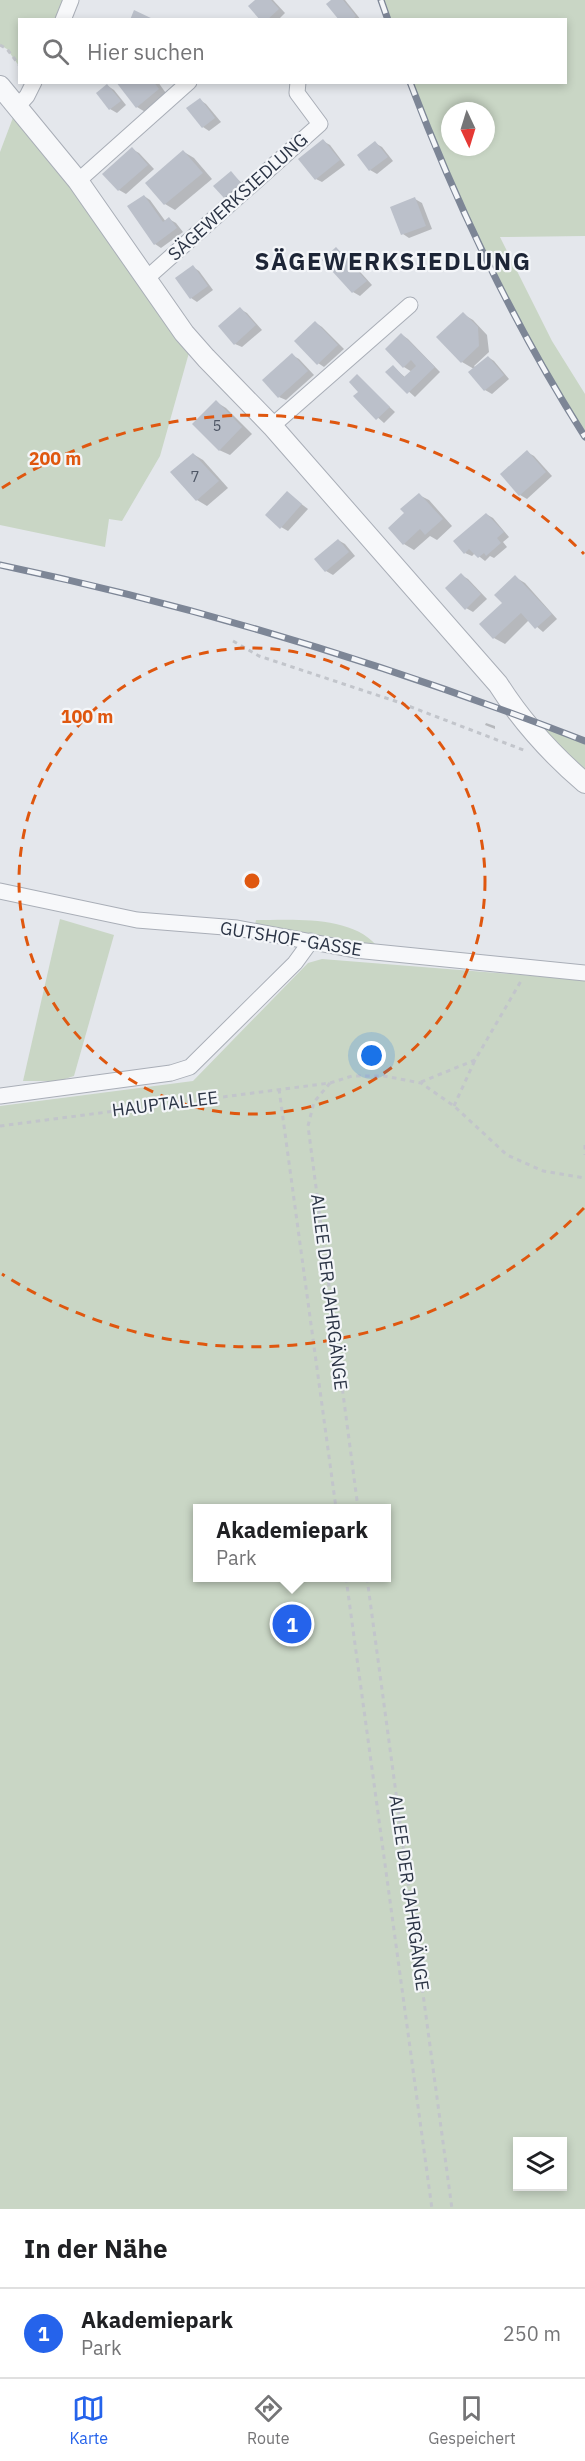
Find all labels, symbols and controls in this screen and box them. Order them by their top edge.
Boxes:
search box [18,18,567,84]
icon: search [39,35,72,68]
text: Hier suchen [87,37,205,66]
north arrow [441,102,495,156]
street label: SÄGEWERKSIEDLUNG [163,128,312,265]
district label: SÄGEWERKSIEDLUNG [255,245,531,277]
house number: 5 [212,416,222,435]
text: 200 m [29,447,81,470]
house number: 7 [190,467,200,486]
text: 100 m [61,705,113,728]
centre of rings [242,871,262,891]
street label: GUTSHOF-GASSE [218,916,364,961]
your location [357,1041,386,1070]
street label: HAUPTALLEE [111,1086,219,1121]
street label: ALLEE DER JAHRGÄNGE [306,1192,353,1391]
popup [193,1504,391,1582]
text: Akademiepark [216,1515,368,1544]
text: Park [216,1544,257,1571]
pin: 1 [272,1602,312,1646]
street label: ALLEE DER JAHRGÄNGE [384,1793,435,1992]
map controls [513,2137,567,2191]
button: layers [513,2137,567,2191]
text: In der Nähe [24,2231,168,2265]
text: Akademiepark [81,2305,233,2334]
text: 1 [38,2320,50,2347]
text: 250 m [503,2320,561,2347]
text: Park [81,2334,121,2361]
tab: Karte [69,2392,108,2448]
tab: Route [247,2392,289,2448]
tab: Gespeichert [428,2392,516,2448]

